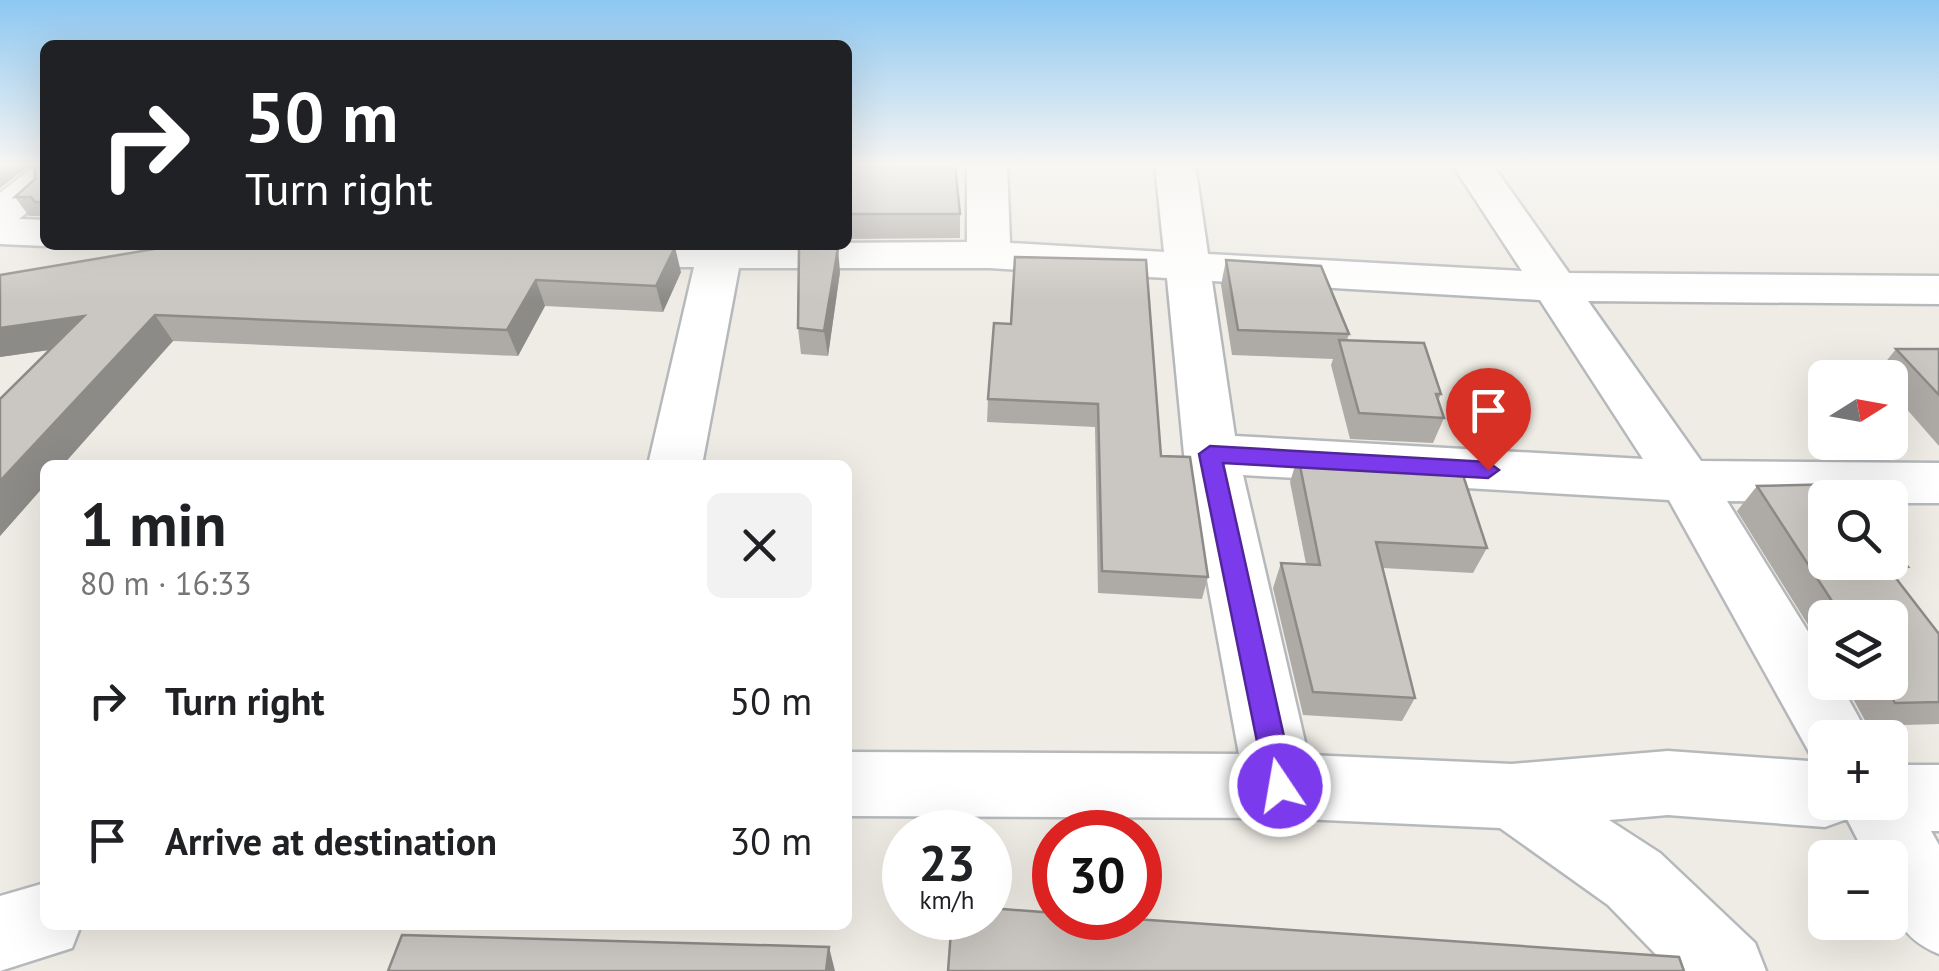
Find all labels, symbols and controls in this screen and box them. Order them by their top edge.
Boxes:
text: 50 m [245,71,398,161]
icon: right [80,80,210,210]
text: Turn right [245,159,433,217]
north arrow [1808,360,1908,460]
map controls [1808,360,1908,940]
pin [1446,368,1531,471]
icon: arrive [1461,383,1516,438]
button: search [1808,480,1908,580]
text: 1 min [80,485,226,563]
button: close [707,493,812,598]
text: 80 m · 16:33 [80,562,252,604]
button: layers [1808,600,1908,700]
icon: right [80,673,135,728]
text: Turn right [165,676,325,725]
text: 50 m [730,676,812,725]
button: + [1808,720,1908,820]
position arrow [1228,734,1332,838]
speed limit sign: 30 [1032,810,1162,940]
icon: arrive [80,813,135,868]
text: Arrive at destination [165,816,497,865]
text: 30 m [730,816,812,865]
text: 23 [919,830,975,895]
button: − [1808,840,1908,940]
text: km/h [920,884,974,916]

